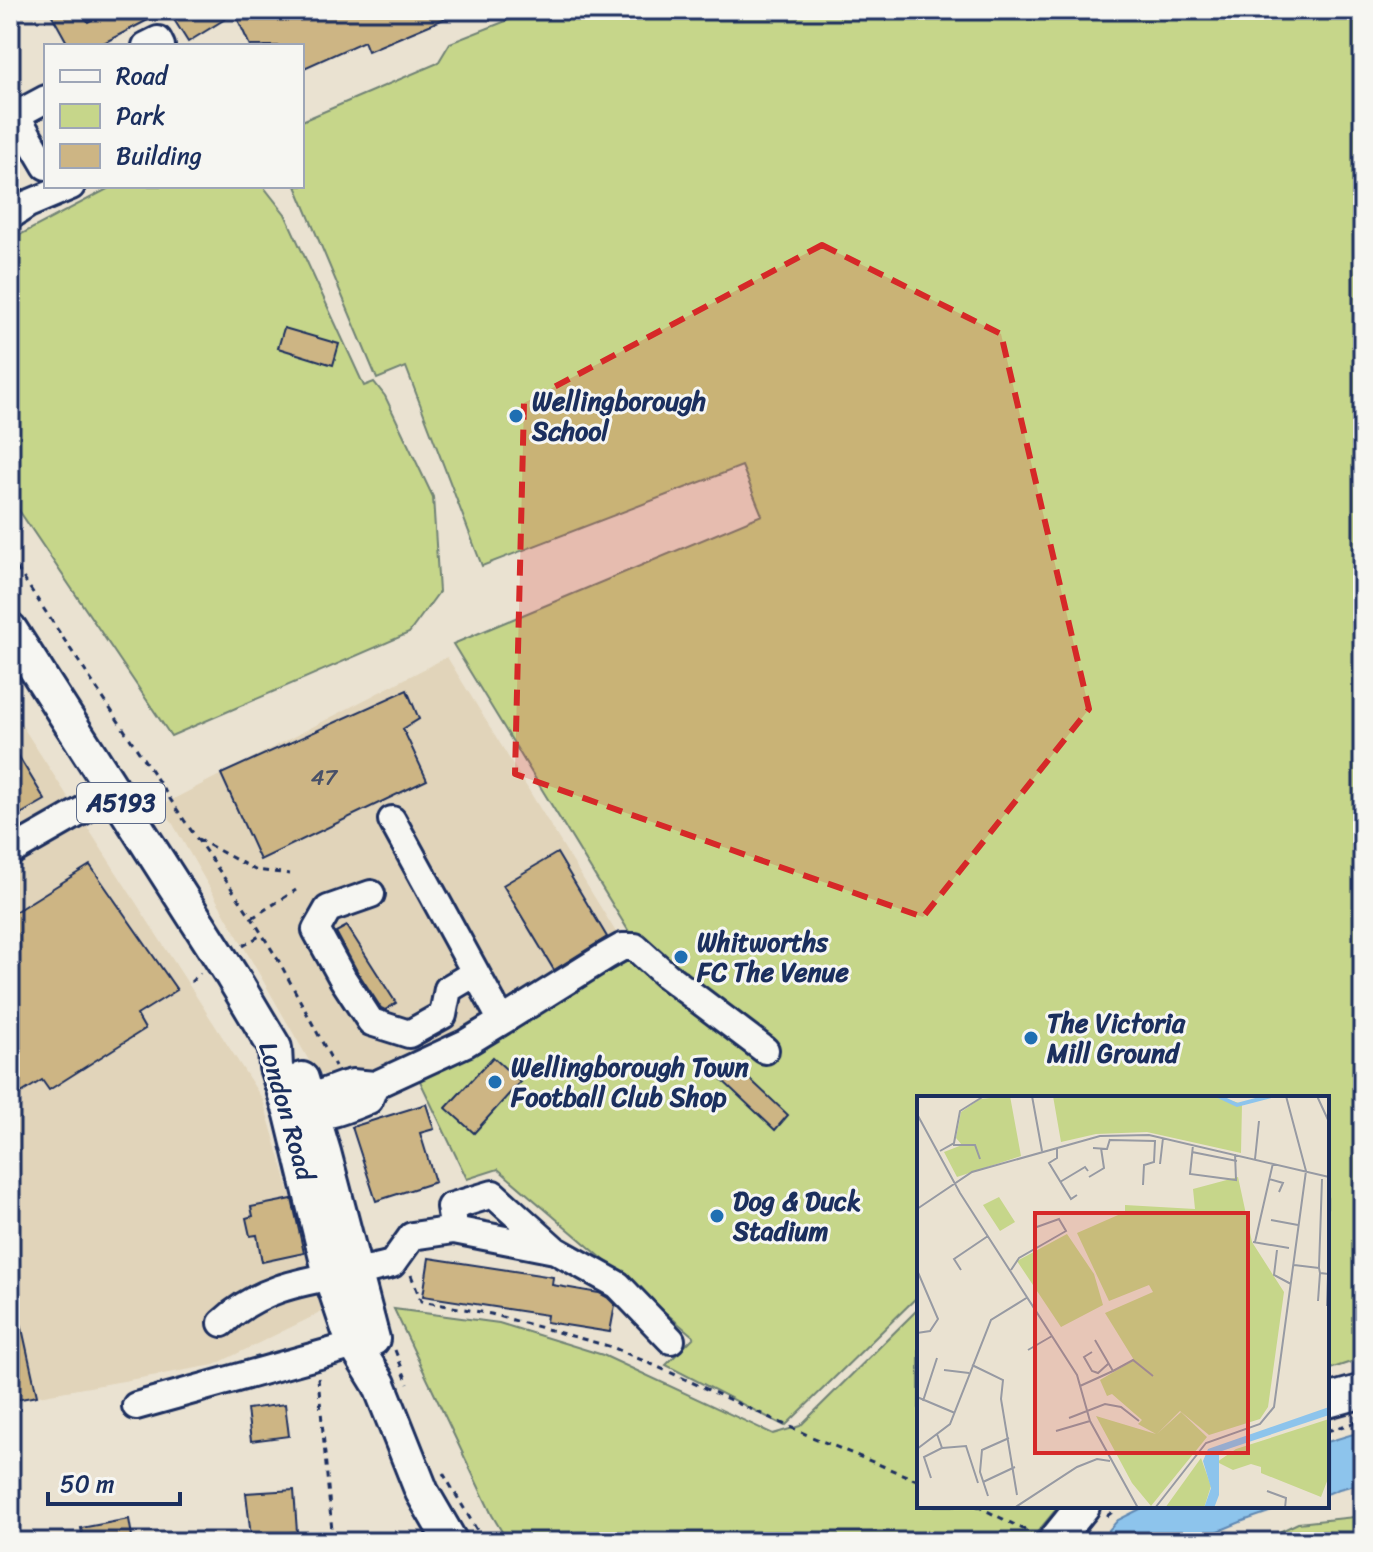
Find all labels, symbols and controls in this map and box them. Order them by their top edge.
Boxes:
legend [44,44,304,188]
text: Road [116,55,170,97]
text: Park [116,95,165,137]
text: Building [116,135,202,177]
place label: Wellingborough School [531,378,706,454]
marker: Wellingborough School [507,407,525,425]
house number: 47 [311,758,339,797]
road number: A5193 [77,783,165,823]
place label: Whitworths FC The Venue [696,919,849,995]
marker: Whitworths FC The Venue [672,948,690,966]
place label: The Victoria Mill Ground [1046,1000,1186,1076]
marker: The Victoria Mill Ground [1022,1029,1040,1047]
street label: London Road [245,1036,329,1188]
place label: Wellingborough Town Football Club Shop [510,1044,749,1120]
marker: Wellingborough Town Football Club Shop [486,1073,504,1091]
inset map [917,1096,1329,1508]
place label: Dog & Duck Stadium [732,1178,861,1254]
marker: Dog & Duck Stadium [708,1207,726,1225]
scale bar [48,1456,180,1506]
text: 50 m [60,1463,115,1505]

